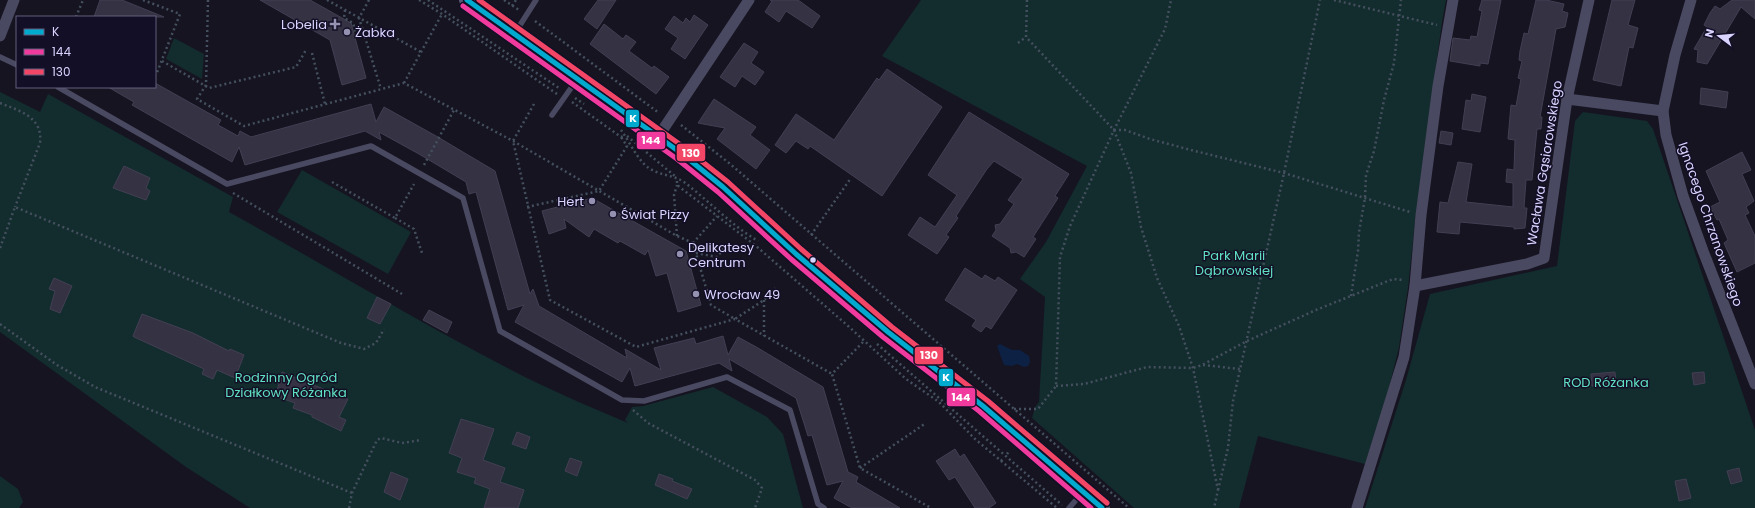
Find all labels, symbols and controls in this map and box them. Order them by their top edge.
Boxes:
place label: Lobelia [281,15,327,34]
legend [16,16,156,88]
north arrow [1699,16,1739,56]
marker: Lobelia [330,19,340,29]
text: K [52,23,59,40]
place label: Żabka [355,23,395,42]
marker: Żabka [342,27,352,37]
text: N [1701,27,1718,39]
text: 144 [52,43,71,60]
text: 130 [52,63,70,80]
street label: Wacława Gąsiorowskiego [1522,79,1567,247]
line badge: K [625,109,640,128]
text: K [629,110,637,126]
line badge: 144 [636,131,666,150]
text: 144 [641,132,661,148]
street label: Ignacego Chrzanowskiego [1673,139,1748,309]
line badge: 130 [676,143,706,162]
text: 130 [682,145,700,161]
place label: Hert [557,192,584,211]
marker: Hert [587,196,597,206]
place label: Świat Pizzy [621,205,690,224]
marker: Świat Pizzy [608,209,618,219]
place label: Delikatesy Centrum [688,238,755,272]
park label: Park Marii Dąbrowskiej [1195,246,1273,280]
marker: Delikatesy Centrum [675,249,685,259]
unlabelled marker [808,255,818,265]
place label: Wrocław 49 [704,285,780,304]
marker: Wrocław 49 [691,289,701,299]
line badge: 130 [914,346,944,365]
text: 130 [920,347,938,363]
park label: Rodzinny Ogród Działkowy Różanka [225,368,347,402]
line badge: K [938,368,954,387]
text: K [942,369,950,385]
park label: ROD Różanka [1563,373,1649,392]
line badge: 144 [946,387,976,407]
text: 144 [951,389,971,405]

